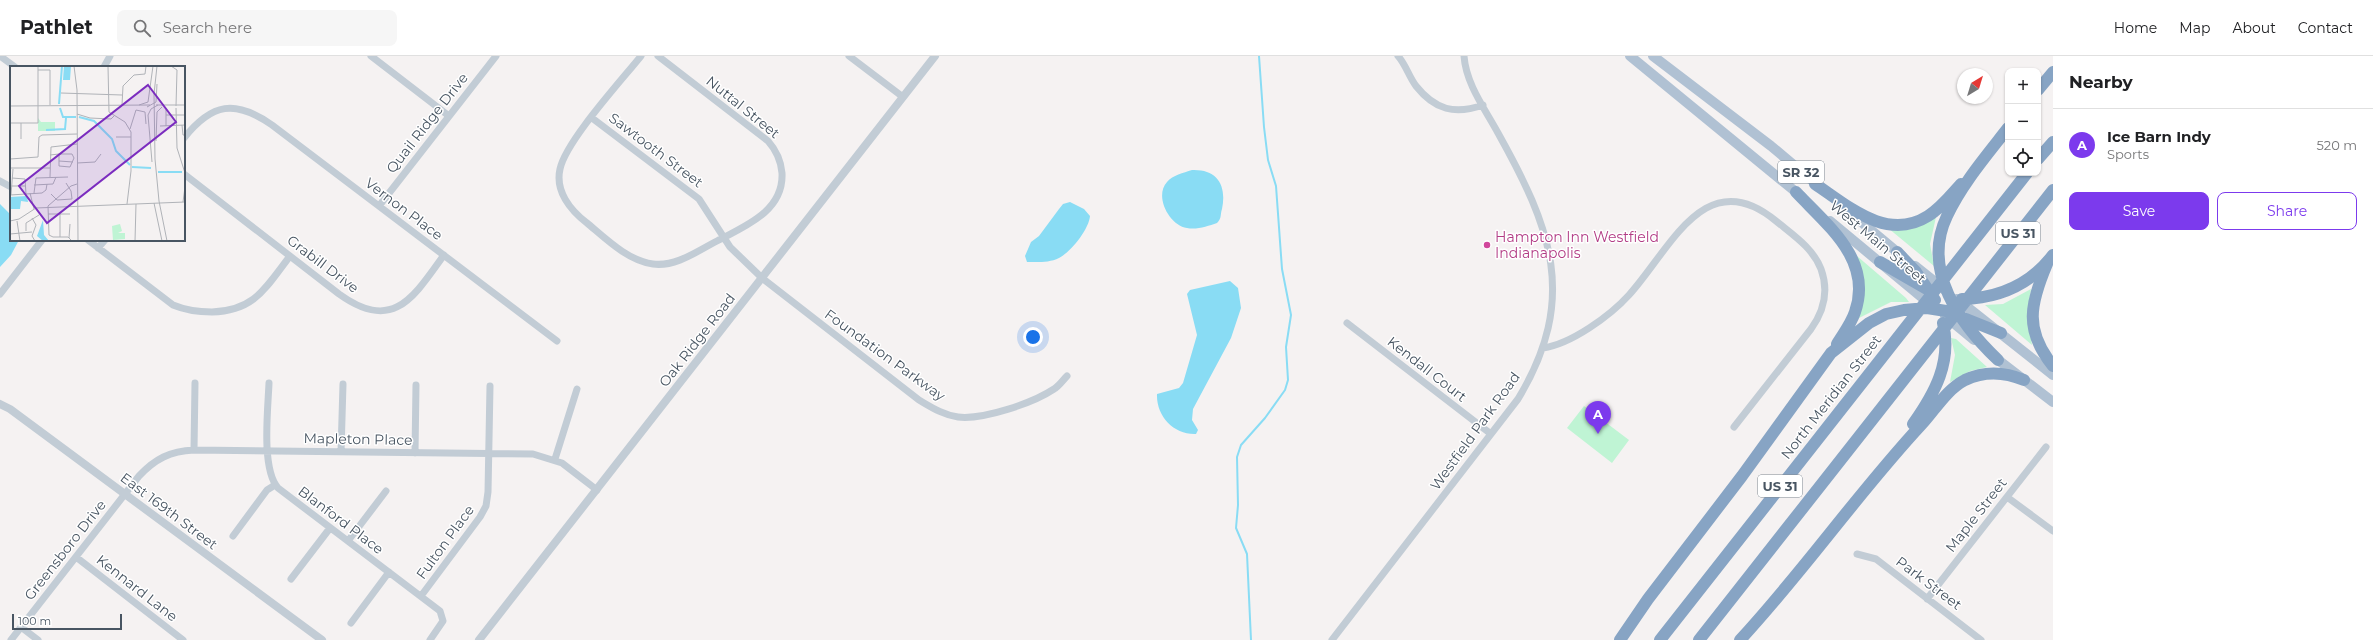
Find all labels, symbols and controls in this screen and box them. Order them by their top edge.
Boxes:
search box [117,10,397,46]
text: Pathlet [20,16,93,39]
icon: search [131,17,153,39]
text: Search here [163,18,252,37]
text: Home [2114,19,2157,37]
text: Map [2179,19,2210,37]
text: About [2232,19,2276,37]
text: Contact [2298,19,2353,37]
inset map [10,66,185,241]
north arrow [1957,68,1993,104]
map controls [2005,68,2041,176]
button: + [2005,68,2041,104]
street label: Quail Ridge Drive [382,69,472,177]
street label: Nuttal Street [702,72,784,142]
text: Nearby [2069,72,2133,92]
button: − [2005,104,2041,140]
street label: Sawtooth Street [605,109,707,191]
text: Ice Barn Indy [2107,127,2211,146]
text: A [2077,137,2087,153]
text: 520 m [2317,137,2357,153]
button: locate [2005,140,2041,176]
text: Sports [2107,146,2149,162]
road number: SR 32 [1778,161,1824,183]
street label: Vernon Place [362,174,446,244]
button: Save [2069,192,2209,230]
button: Share [2217,192,2357,230]
street label: West Main Street [1826,196,1930,288]
road number: US 31 [1996,222,2040,244]
place label: Hampton Inn Westfield Indianapolis [1495,228,1659,262]
street label: Grabill Drive [284,231,362,297]
marker: Hampton Inn Westfield Indianapolis [1482,240,1492,250]
street label: Oak Ridge Road [655,290,739,390]
street label: Foundation Parkway [821,305,949,405]
your location [1023,327,1043,347]
street label: North Meridian Street [1777,331,1885,463]
street label: Kendall Court [1384,332,1471,406]
street label: Westfield Park Road [1426,368,1524,494]
pin: A [1585,401,1611,434]
street label: Mapleton Place [303,429,413,449]
street label: East 169th Street [117,469,221,554]
street label: Maple Street [1941,474,2011,556]
road number: US 31 [1758,475,1802,497]
street label: Blanford Place [295,482,387,558]
street label: Greensboro Drive [20,496,110,604]
street label: Fulton Place [412,501,478,583]
street label: Kennard Lane [93,551,181,625]
street label: Park Street [1892,552,1966,614]
scale bar [12,612,122,631]
text: 100 m [18,614,51,628]

